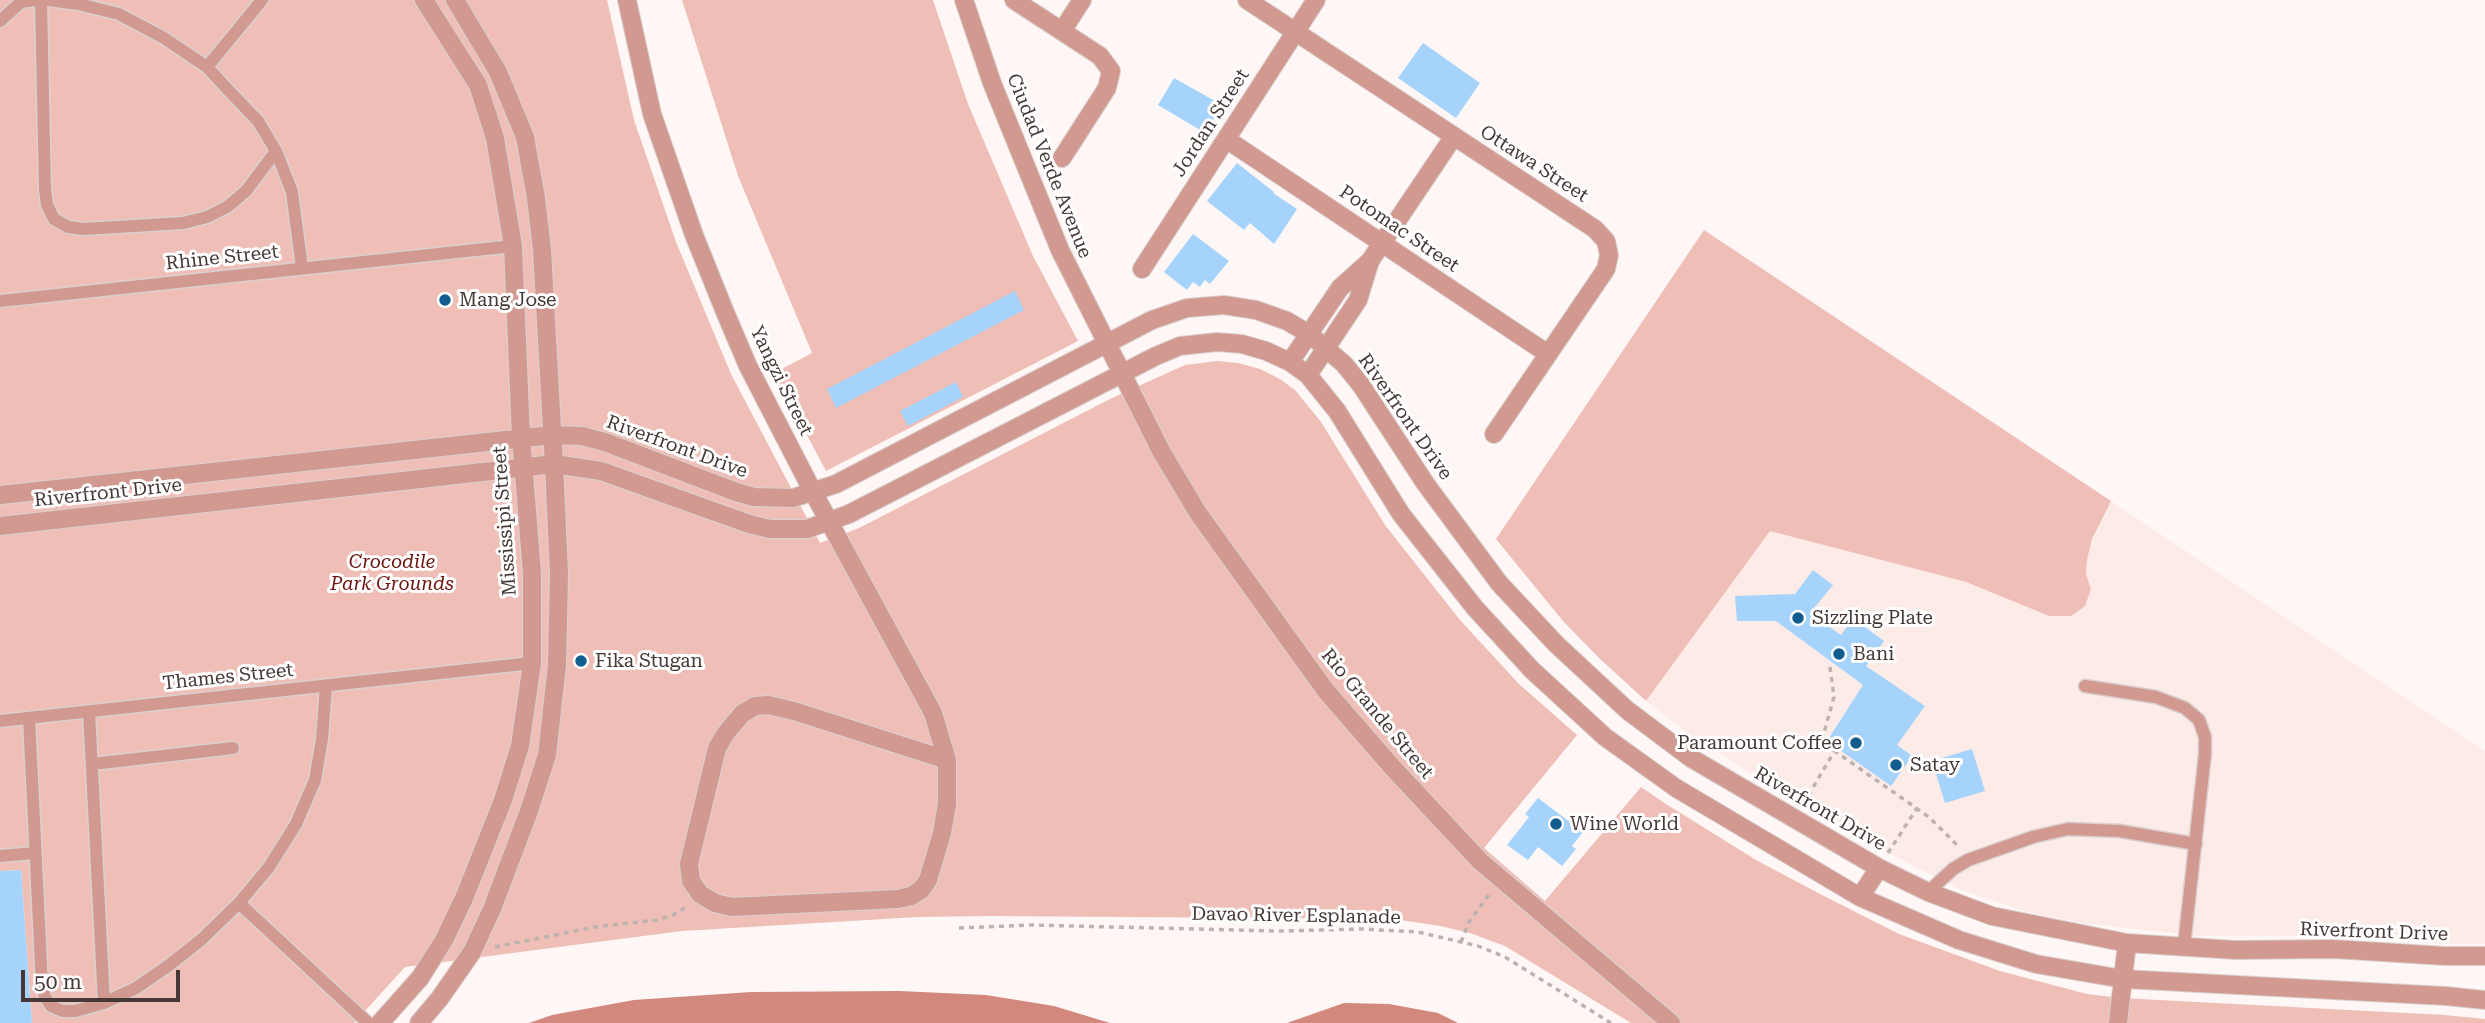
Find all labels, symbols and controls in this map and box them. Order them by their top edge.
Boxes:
street label: Jordan Street [1168,65,1254,181]
street label: Ciudad Verde Avenue [1002,70,1096,262]
street label: Ottawa Street [1476,121,1592,207]
street label: Potomac Street [1335,181,1463,277]
street label: Rhine Street [164,241,280,275]
place label: Mang Jose [459,289,557,311]
marker: Mang Jose [437,292,453,308]
street label: Yangzi Street [745,322,817,440]
street label: Riverfront Drive [1353,350,1457,484]
street label: Riverfront Drive [603,411,751,483]
street label: Mississipi Street [488,445,522,597]
street label: Riverfront Drive [33,474,183,512]
park label: Crocodile Park Grounds [330,551,454,595]
place label: Sizzling Plate [1812,607,1933,629]
marker: Sizzling Plate [1790,610,1806,626]
place label: Bani [1853,643,1894,665]
street label: Rio Grande Street [1316,644,1438,784]
marker: Bani [1831,646,1847,662]
place label: Fika Stugan [595,650,703,672]
marker: Fika Stugan [573,653,589,669]
street label: Thames Street [161,659,295,695]
place label: Paramount Coffee [1677,732,1842,754]
marker: Paramount Coffee [1848,735,1864,751]
place label: Satay [1910,754,1960,776]
marker: Satay [1888,757,1904,773]
street label: Riverfront Drive [1750,762,1890,856]
place label: Wine World [1570,813,1679,835]
marker: Wine World [1548,816,1564,832]
street label: Davao River Esplanade [1191,903,1401,929]
street label: Riverfront Drive [2299,918,2449,946]
scale bar [24,956,184,1000]
text: 50 m [34,970,82,994]

